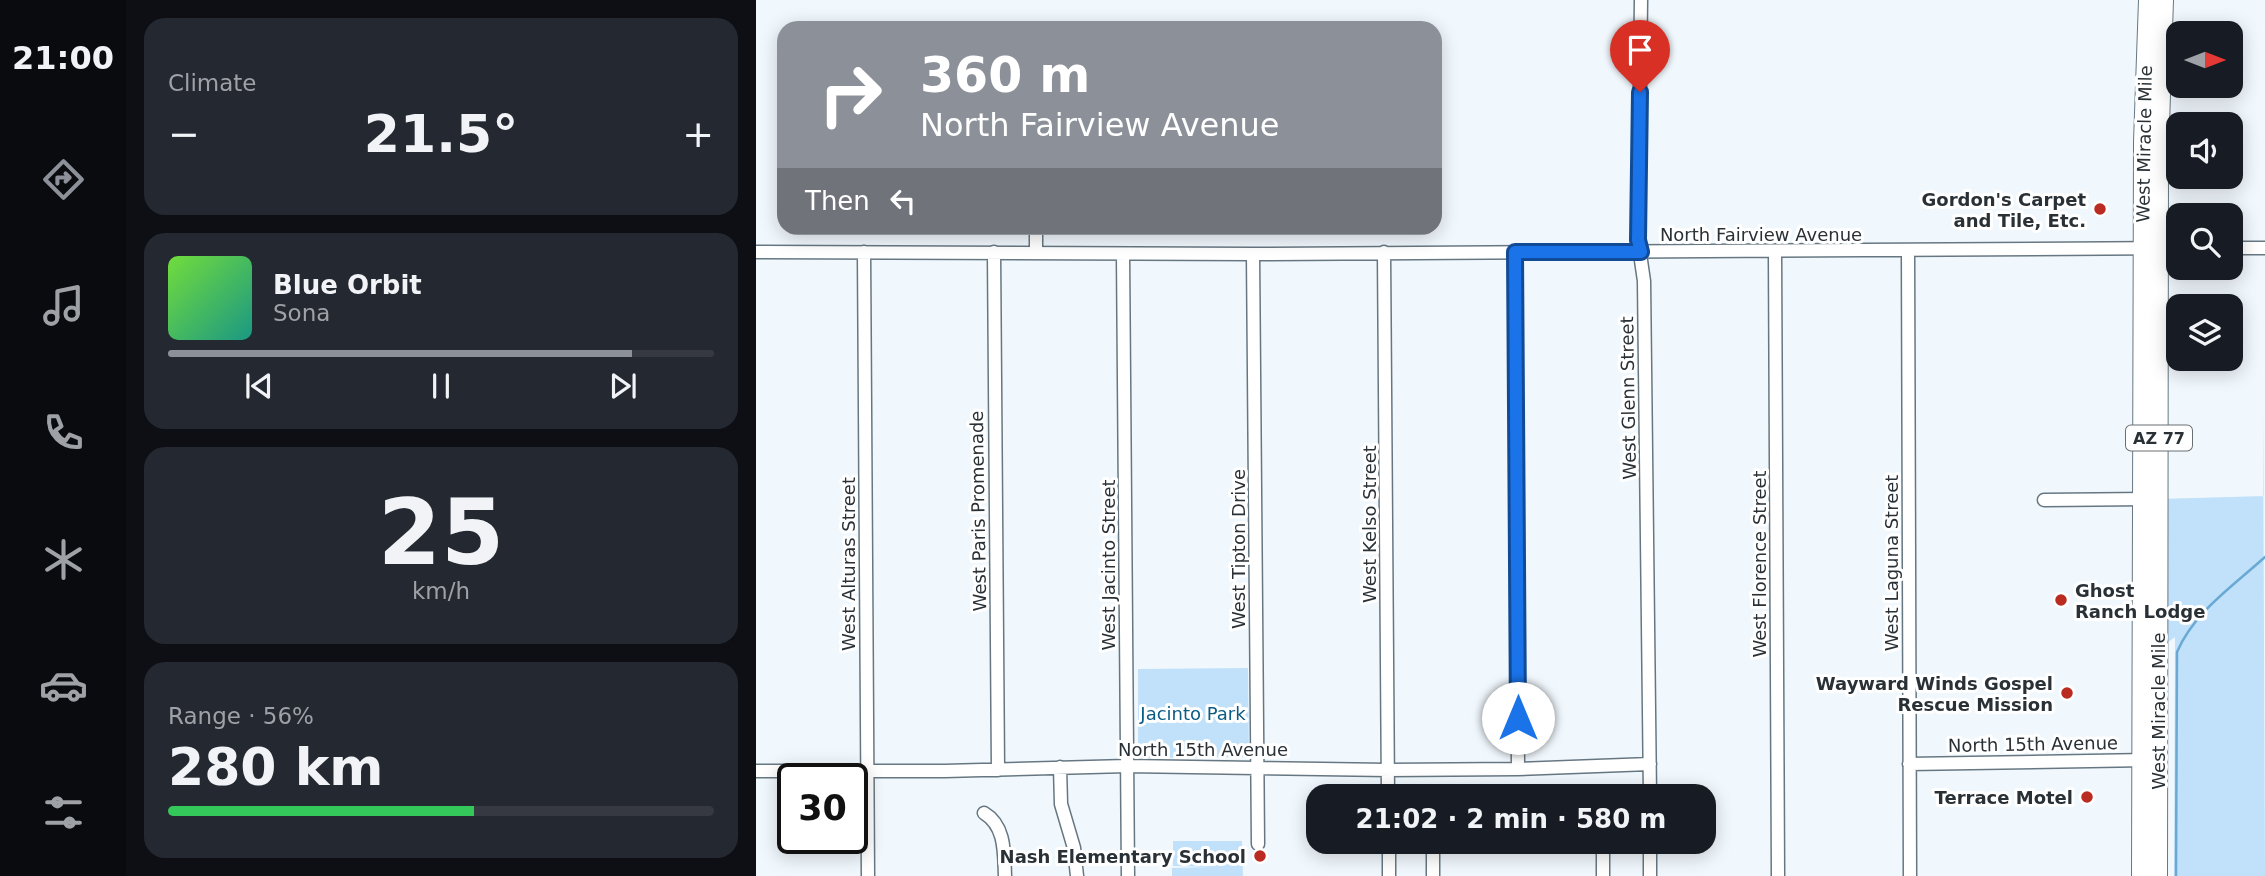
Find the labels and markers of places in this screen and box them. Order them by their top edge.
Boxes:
pin [1610,20,1670,92]
place label: Gordon's Carpet and Tile, Etc. [1921,189,2086,231]
marker: Gordon's Carpet and Tile, Etc. [2092,201,2108,217]
place label: Ghost Ranch Lodge [2075,580,2205,622]
marker: Ghost Ranch Lodge [2053,592,2069,608]
place label: Wayward Winds Gospel Rescue Mission [1816,673,2053,715]
marker: Wayward Winds Gospel Rescue Mission [2059,685,2075,701]
place label: Terrace Motel [1935,787,2073,808]
marker: Terrace Motel [2079,789,2095,805]
place label: Nash Elementary School [1000,846,1246,867]
marker: Nash Elementary School [1252,848,1268,864]

